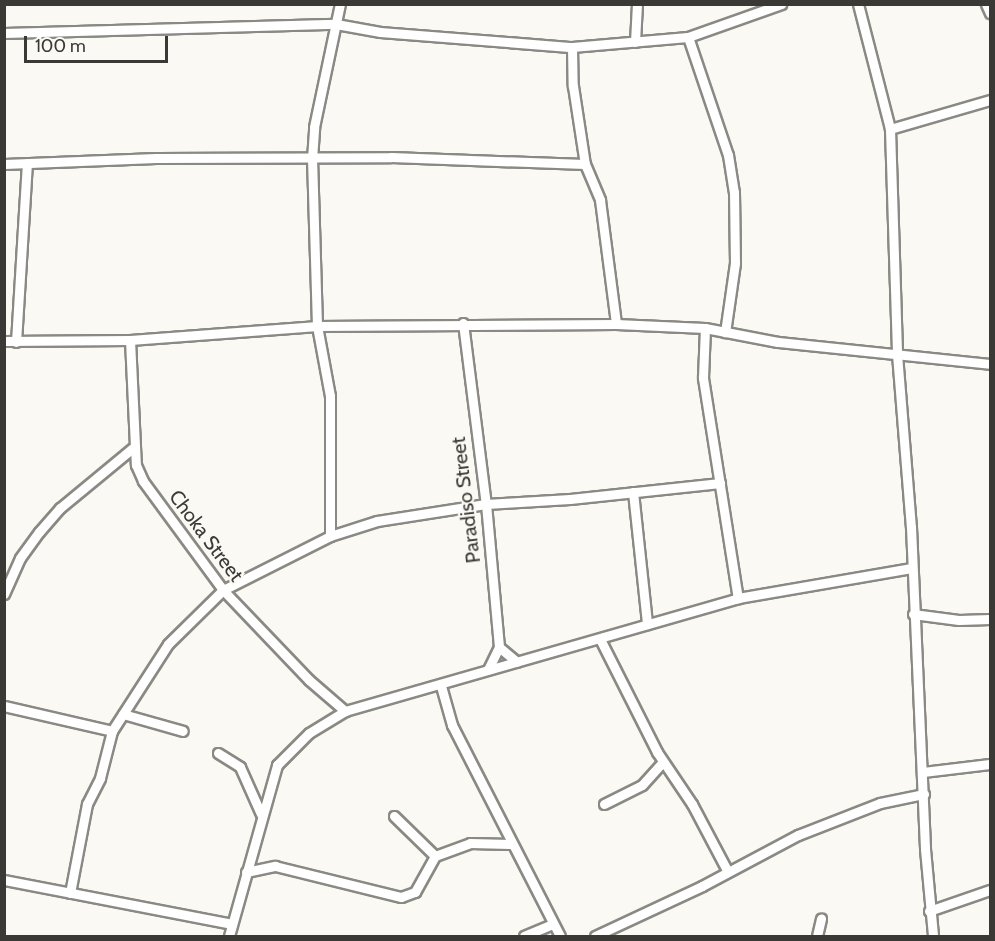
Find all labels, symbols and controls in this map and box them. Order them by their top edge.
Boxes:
scale bar [27,24,171,62]
text: 100 m [35,35,86,57]
street label: Paradiso Street [446,435,486,565]
street label: Choka Street [164,485,248,587]

